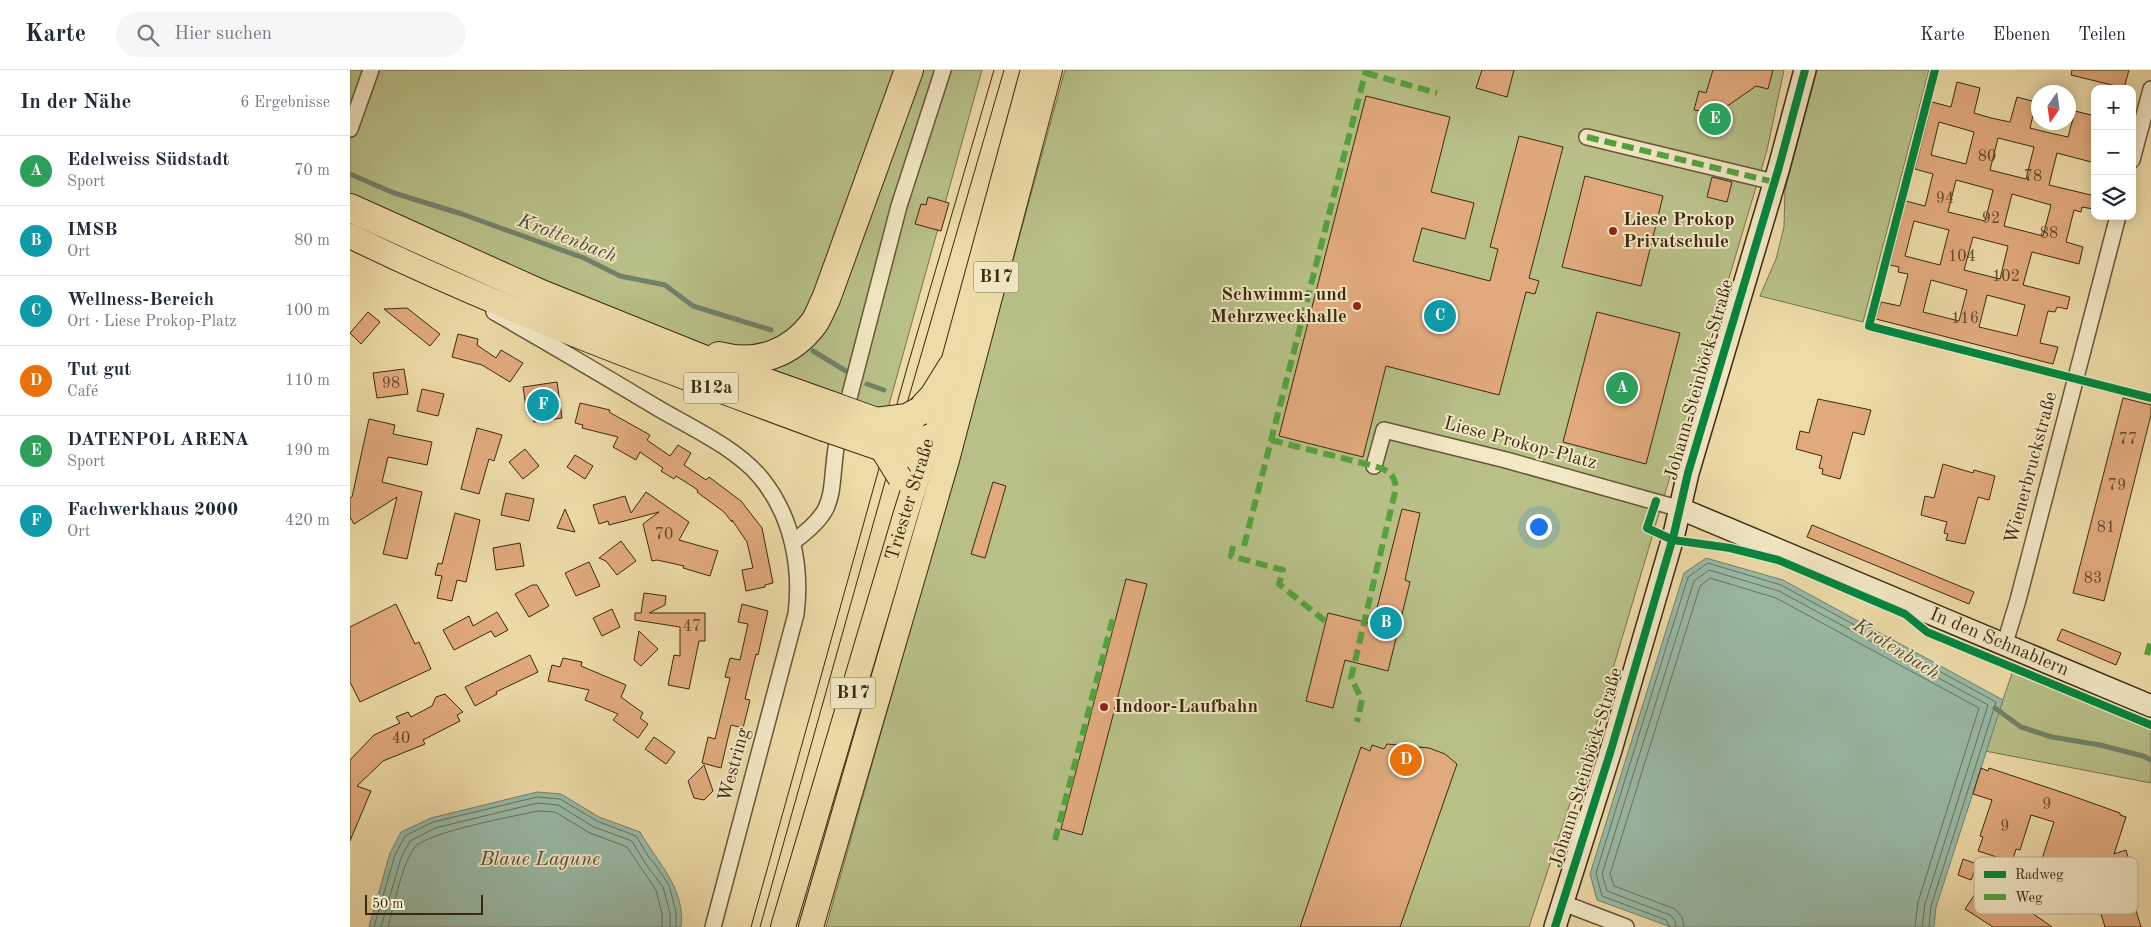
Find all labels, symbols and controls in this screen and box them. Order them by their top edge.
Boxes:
search box [116,12,466,57]
icon: search [134,21,162,49]
text: Karte [25,23,86,47]
text: Hier suchen [174,25,272,44]
text: Karte [1920,26,1965,44]
text: Ebenen [1993,26,2050,44]
text: Teilen [2078,26,2126,44]
north arrow [2031,85,2076,130]
map controls [2091,85,2136,220]
button: + [2091,85,2136,130]
text: In der Nähe [20,92,131,113]
text: 6 Ergebnisse [240,95,330,111]
pin: E [1699,100,1731,138]
button: − [2091,130,2136,175]
house number: 80 [1978,149,1996,165]
text: Edelweiss Südstadt [67,151,229,170]
text: A [30,163,42,179]
text: 70 m [294,163,330,179]
house number: 78 [2024,169,2042,185]
text: Sport [67,174,105,190]
button: layers [2091,175,2136,220]
house number: 94 [1936,191,1954,207]
water label: Krottenbach [514,211,619,267]
place label: Liese Prokop Privatschule [1623,211,1735,252]
house number: 92 [1982,211,2000,227]
text: IMSB [67,221,118,240]
marker: Liese Prokop Privatschule [1607,225,1619,237]
house number: 88 [2040,226,2058,242]
text: B [30,233,42,249]
text: 80 m [294,233,330,249]
text: Ort [67,244,90,260]
house number: 104 [1948,249,1976,265]
road number: B17 [974,262,1018,292]
house number: 102 [1992,269,2020,285]
street label: Johann-Steinböck-Straße [1662,277,1738,483]
place label: Schwimm- und Mehrzweckhalle [1210,286,1347,327]
text: Wellness-Bereich [67,291,214,310]
pin: C [1424,297,1456,335]
marker: Schwimm- und Mehrzweckhalle [1351,300,1363,312]
text: C [31,303,41,319]
text: 100 m [285,303,330,319]
house number: 116 [1951,311,1979,327]
text: Ort · Liese Prokop-Platz [67,314,237,330]
text: Tut gut [67,361,131,380]
pin: A [1606,369,1638,407]
road number: B12a [684,372,738,404]
text: D [30,373,42,389]
text: 110 m [285,373,330,389]
house number: 98 [382,376,400,392]
text: Café [67,384,98,400]
pin: F [527,386,559,424]
street label: Wienerbruckstraße [2003,390,2061,546]
street label: Liese Prokop-Platz [1441,414,1599,474]
text: DATENPOL ARENA [67,431,249,450]
house number: 77 [2119,432,2137,448]
street label: Triester Straße [883,436,938,563]
text: E [30,443,42,459]
text: 190 m [285,443,330,459]
text: Sport [67,454,105,470]
house number: 79 [2108,478,2126,494]
text: Fachwerkhaus 2000 [67,501,238,520]
text: F [31,513,41,529]
text: 420 m [285,513,330,529]
your location [1526,514,1552,540]
house number: 81 [2097,520,2115,536]
text: Ort [67,524,90,540]
house number: 70 [655,527,673,543]
house number: 83 [2084,571,2102,587]
pin: B [1370,604,1402,642]
street label: In den Schnablern [1927,605,2072,680]
water label: Krotenbach [1848,615,1943,684]
house number: 47 [683,619,701,635]
street label: Johann-Steinböck-Straße [1547,666,1627,870]
road number: B17 [830,678,876,708]
place label: Indoor-Laufbahn [1114,698,1258,717]
marker: Indoor-Laufbahn [1098,701,1110,713]
street label: Westring [716,725,754,804]
house number: 40 [392,731,410,747]
pin: D [1390,741,1422,779]
house number: 9 [2042,797,2052,813]
house number: 9 [2000,819,2010,835]
water label: Blaue Lagune [479,850,600,870]
legend [1974,857,2138,914]
text: Radweg [2015,868,2064,882]
text: Weg [2015,891,2043,905]
scale bar [365,892,482,915]
text: 50 m [372,897,403,911]

